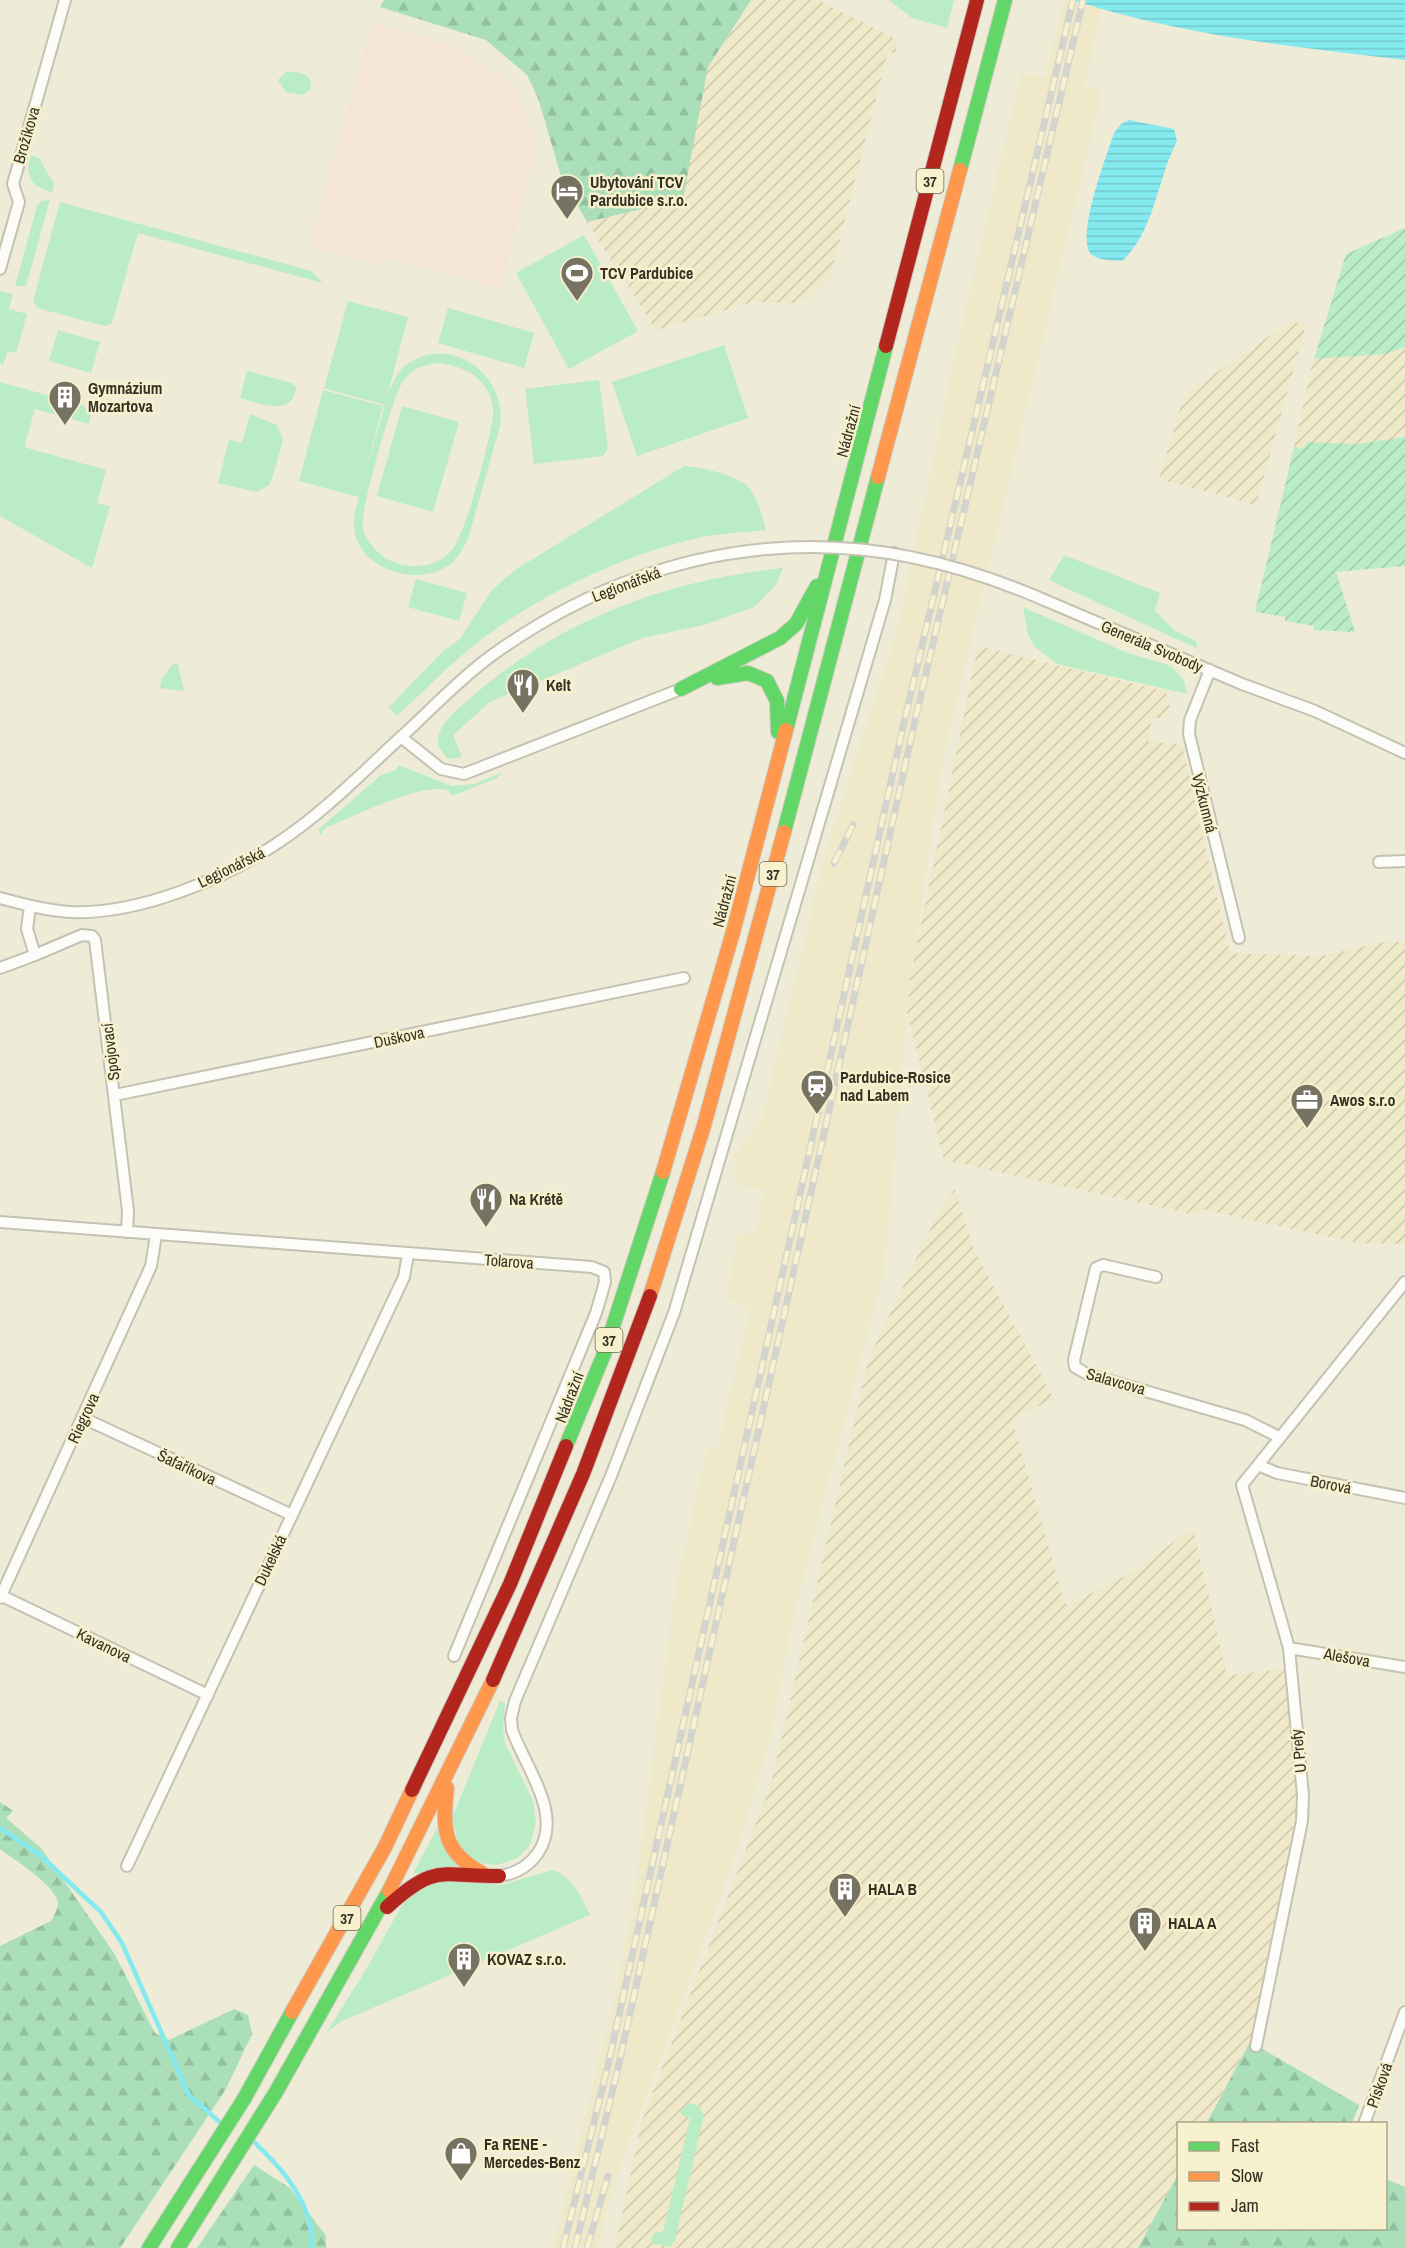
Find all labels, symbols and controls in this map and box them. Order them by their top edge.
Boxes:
street label: Brožíkova [7,103,45,166]
road number: 37 [916,169,944,193]
place label: Ubytování TCV Pardubice s.r.o. [590,171,688,211]
hotel icon: Ubytování TCV Pardubice s.r.o. [549,173,585,220]
sports icon: TCV Pardubice [559,255,595,302]
place label: TCV Pardubice [600,262,693,284]
place label: Gymnázium Mozartova [88,377,162,417]
building icon: Gymnázium Mozartova [47,379,83,426]
street label: Nádražní [830,402,866,460]
street label: Legionářská [588,561,664,607]
street label: Generála Svobody [1098,615,1207,678]
restaurant icon: Kelt [505,667,541,714]
place label: Kelt [546,674,571,696]
street label: Výzkumná [1187,771,1223,836]
street label: Legionářská [194,841,269,893]
road number: 37 [760,862,786,886]
street label: Nádražní [706,872,742,930]
street label: Duškova [372,1021,427,1053]
street label: Spojovací [96,1022,124,1082]
place label: Pardubice-Rosice nad Labem [840,1066,951,1106]
station icon: Pardubice-Rosice nad Labem [799,1068,835,1115]
office icon: Awos s.r.o [1289,1082,1325,1129]
place label: Awos s.r.o [1330,1089,1395,1111]
restaurant icon: Na Krétě [468,1181,504,1228]
place label: Na Krétě [509,1188,563,1210]
street label: Tolarova [483,1248,535,1274]
road number: 37 [596,1328,622,1352]
street label: Salavcova [1084,1362,1149,1400]
street label: Nádražní [549,1368,589,1426]
street label: Riegrova [62,1389,105,1447]
street label: Šafaříkova [154,1444,221,1491]
street label: Borová [1308,1469,1354,1499]
street label: Dukelská [249,1530,292,1589]
street label: Kavanova [73,1622,136,1668]
street label: Alešova [1321,1642,1373,1672]
street label: U Prefy [1285,1728,1311,1774]
building icon: HALA B [827,1871,863,1918]
place label: HALA B [868,1878,917,1900]
building icon: HALA A [1127,1905,1163,1952]
road number: 37 [334,1906,360,1930]
place label: HALA A [1168,1912,1217,1934]
building icon: KOVAZ s.r.o. [446,1941,482,1988]
place label: KOVAZ s.r.o. [487,1948,566,1970]
street label: Písková [1361,2059,1398,2111]
legend [1177,2122,1387,2230]
place label: Fa RENE - Mercedes-Benz [484,2133,581,2173]
text: Fast [1231,2133,1259,2158]
shop icon: Fa RENE - Mercedes-Benz [443,2135,479,2182]
text: Slow [1231,2163,1263,2188]
text: Jam [1231,2193,1259,2218]

